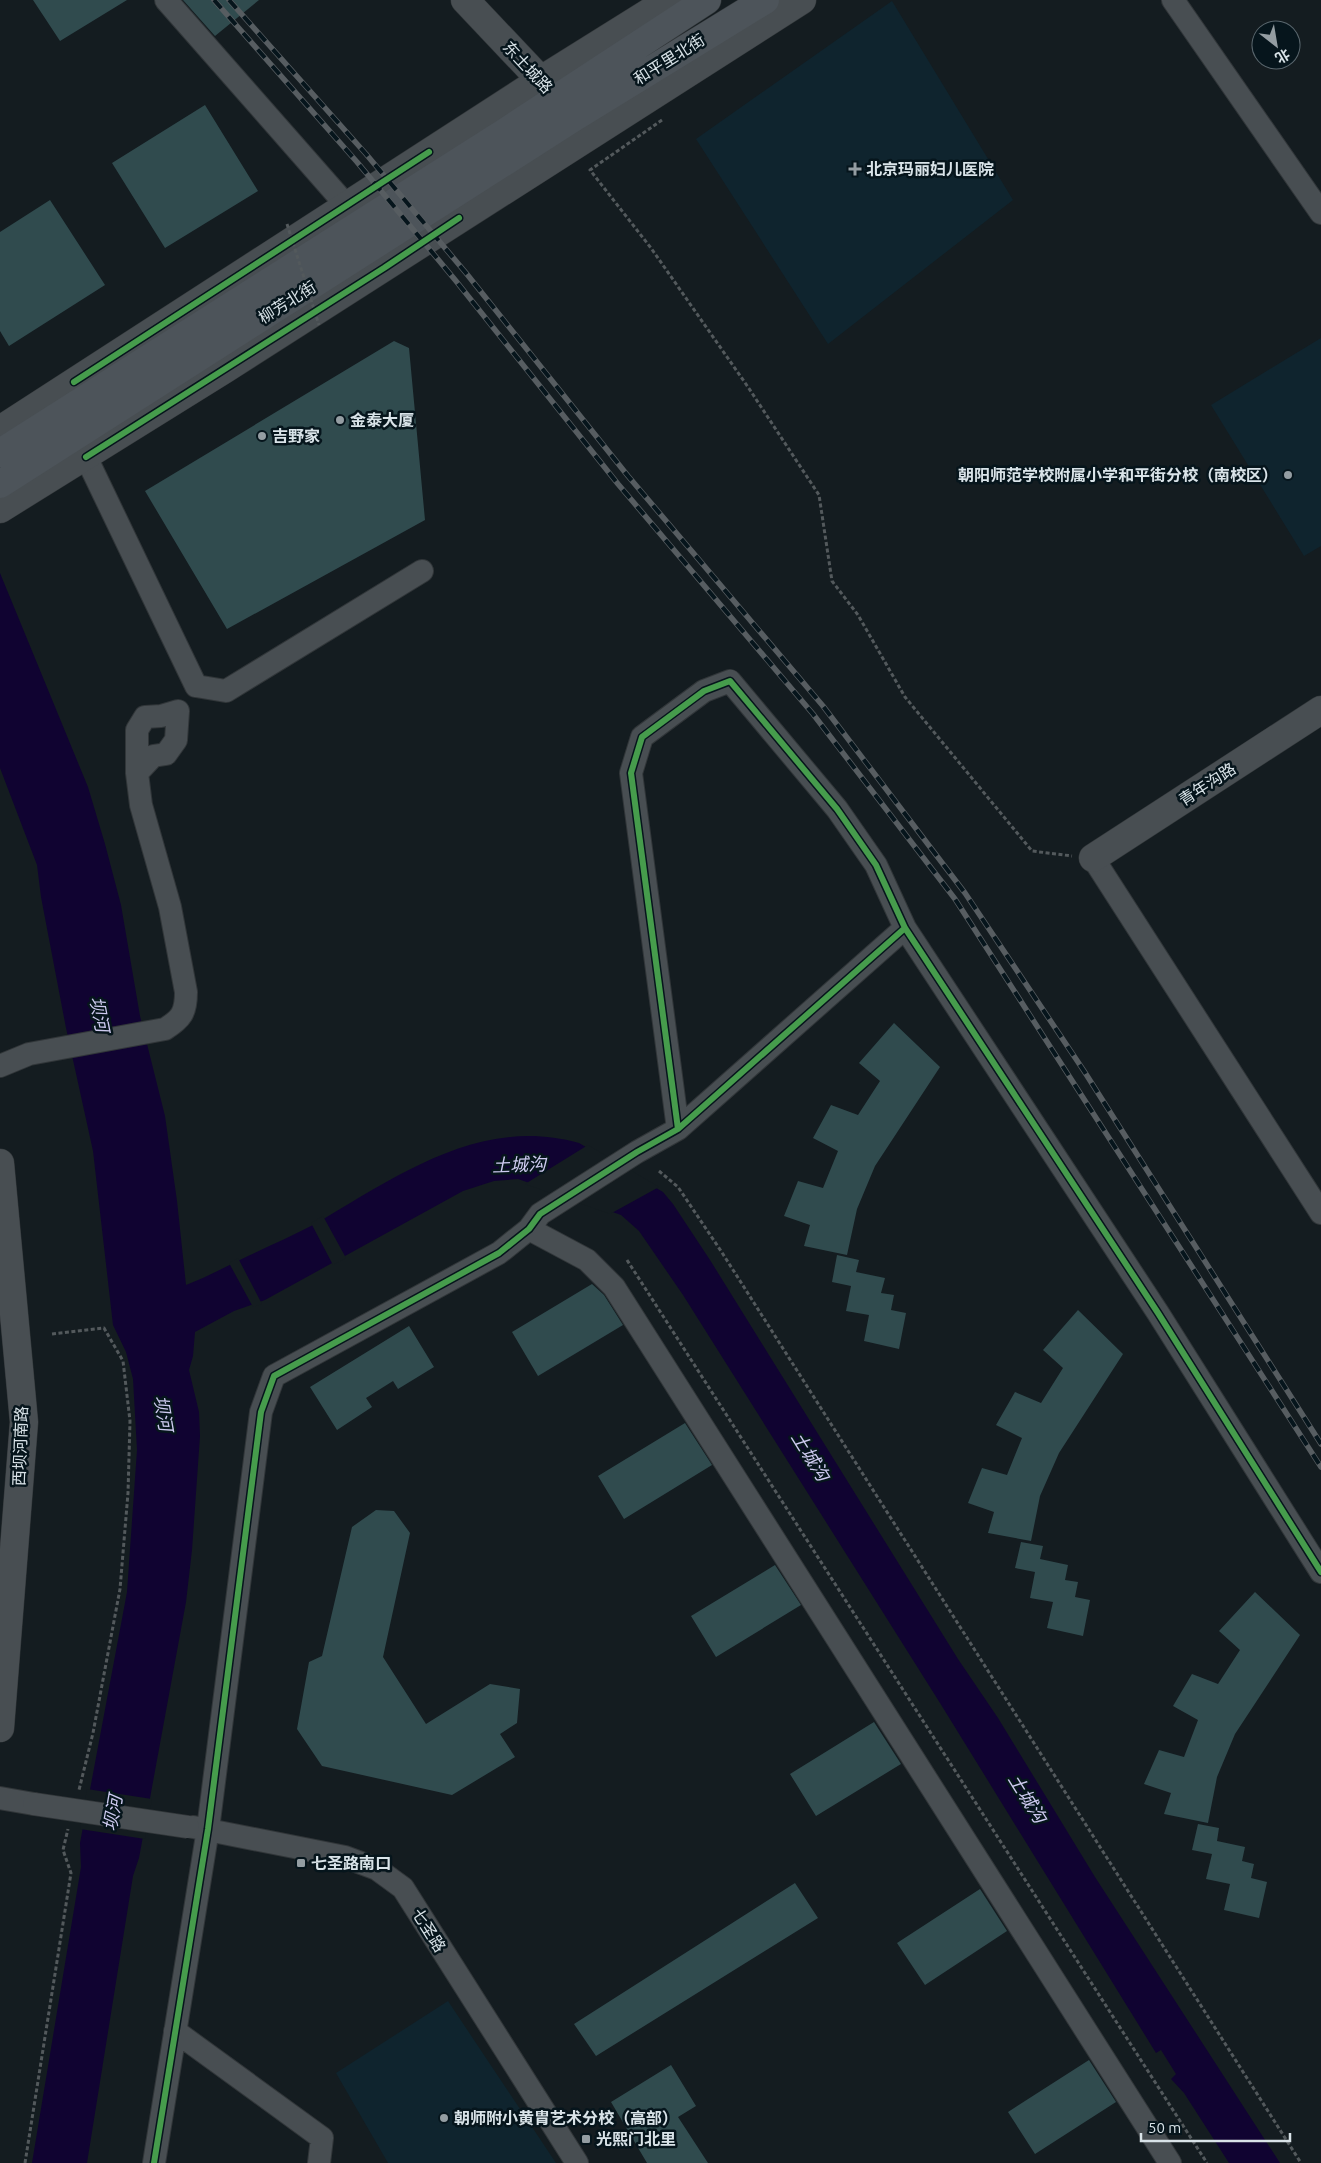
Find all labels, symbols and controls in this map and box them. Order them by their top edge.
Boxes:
north arrow [1251,20,1301,70]
street label: 和平里北街 [630,30,708,88]
street label: 东土城路 [500,37,556,97]
text: 北 [1273,46,1293,67]
place label: 北京玛丽妇儿医院 [866,160,994,178]
marker: 北京玛丽妇儿医院 [848,162,862,176]
street label: 柳芳北街 [255,277,319,327]
place label: 金泰大厦 [350,411,414,429]
marker: 金泰大厦 [334,414,346,426]
place label: 吉野家 [272,427,320,445]
marker: 吉野家 [256,430,268,442]
place label: 朝阳师范学校附属小学和平街分校（南校区） [958,466,1278,484]
marker: 朝阳师范学校附属小学和平街分校（南校区） [1282,469,1294,481]
street label: 青年沟路 [1175,759,1239,809]
water label: 坝河 [87,994,114,1037]
water label: 土城沟 [492,1153,548,1175]
water label: 坝河 [151,1394,177,1435]
street label: 西坝河南路 [10,1406,30,1486]
water label: 土城沟 [788,1428,835,1486]
water label: 土城沟 [1005,1770,1052,1828]
water label: 坝河 [99,1791,125,1832]
place label: 七圣路南口 [311,1854,391,1872]
marker: 七圣路南口 [295,1857,307,1869]
street label: 七圣路 [409,1905,449,1955]
place label: 朝师附小黄胄艺术分校（高部） [454,2109,678,2127]
scale bar [1141,2110,1290,2142]
marker: 朝师附小黄胄艺术分校（高部） [438,2112,450,2124]
text: 50 m [1148,2119,1181,2136]
place label: 光熙门北里 [596,2130,676,2148]
marker: 光熙门北里 [580,2133,592,2145]

